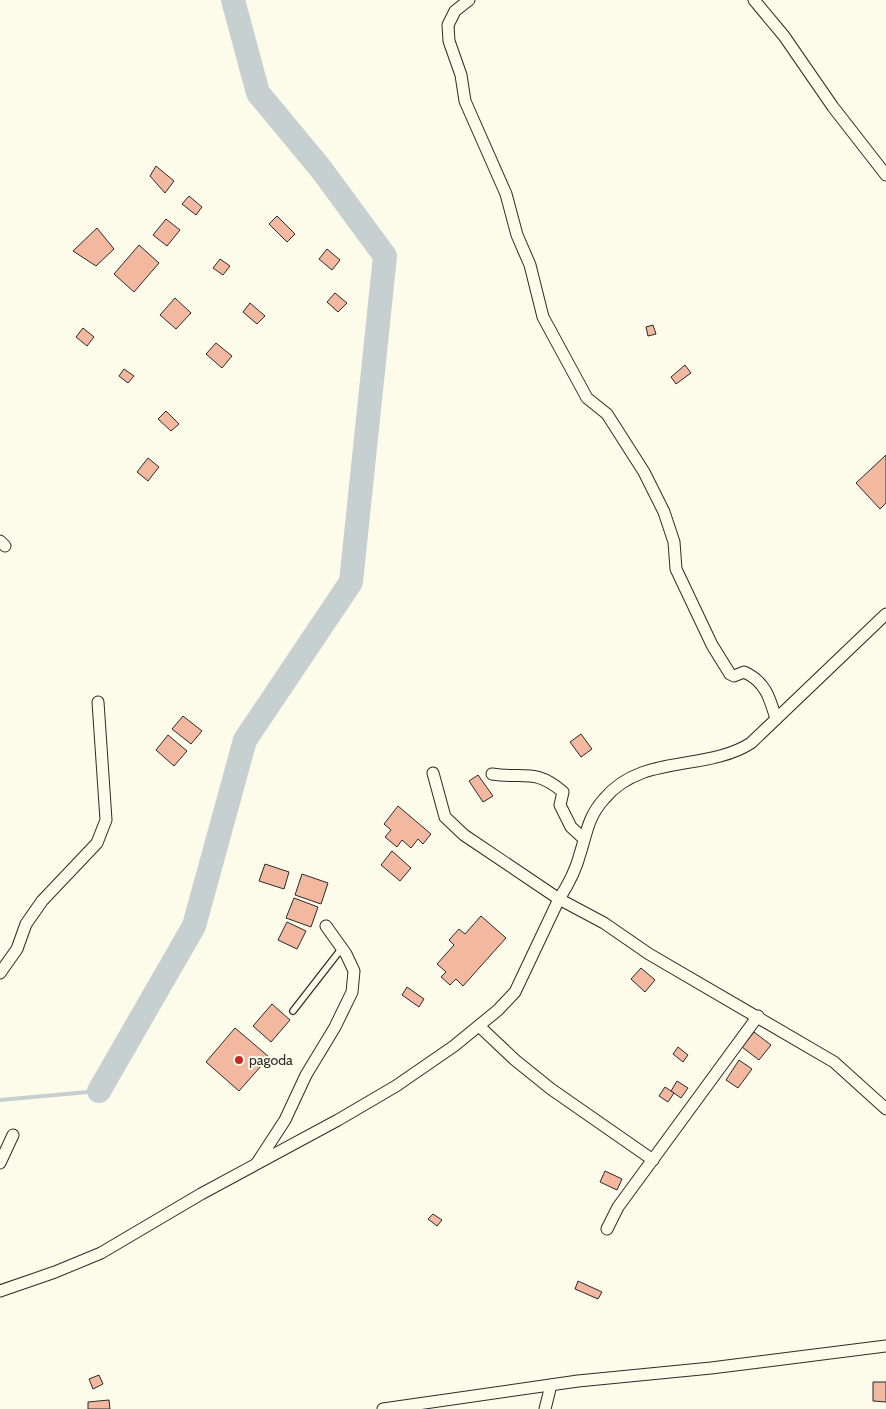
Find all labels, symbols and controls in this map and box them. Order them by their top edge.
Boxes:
place label: pagoda [249,1051,293,1069]
marker: pagoda [233,1054,245,1066]

